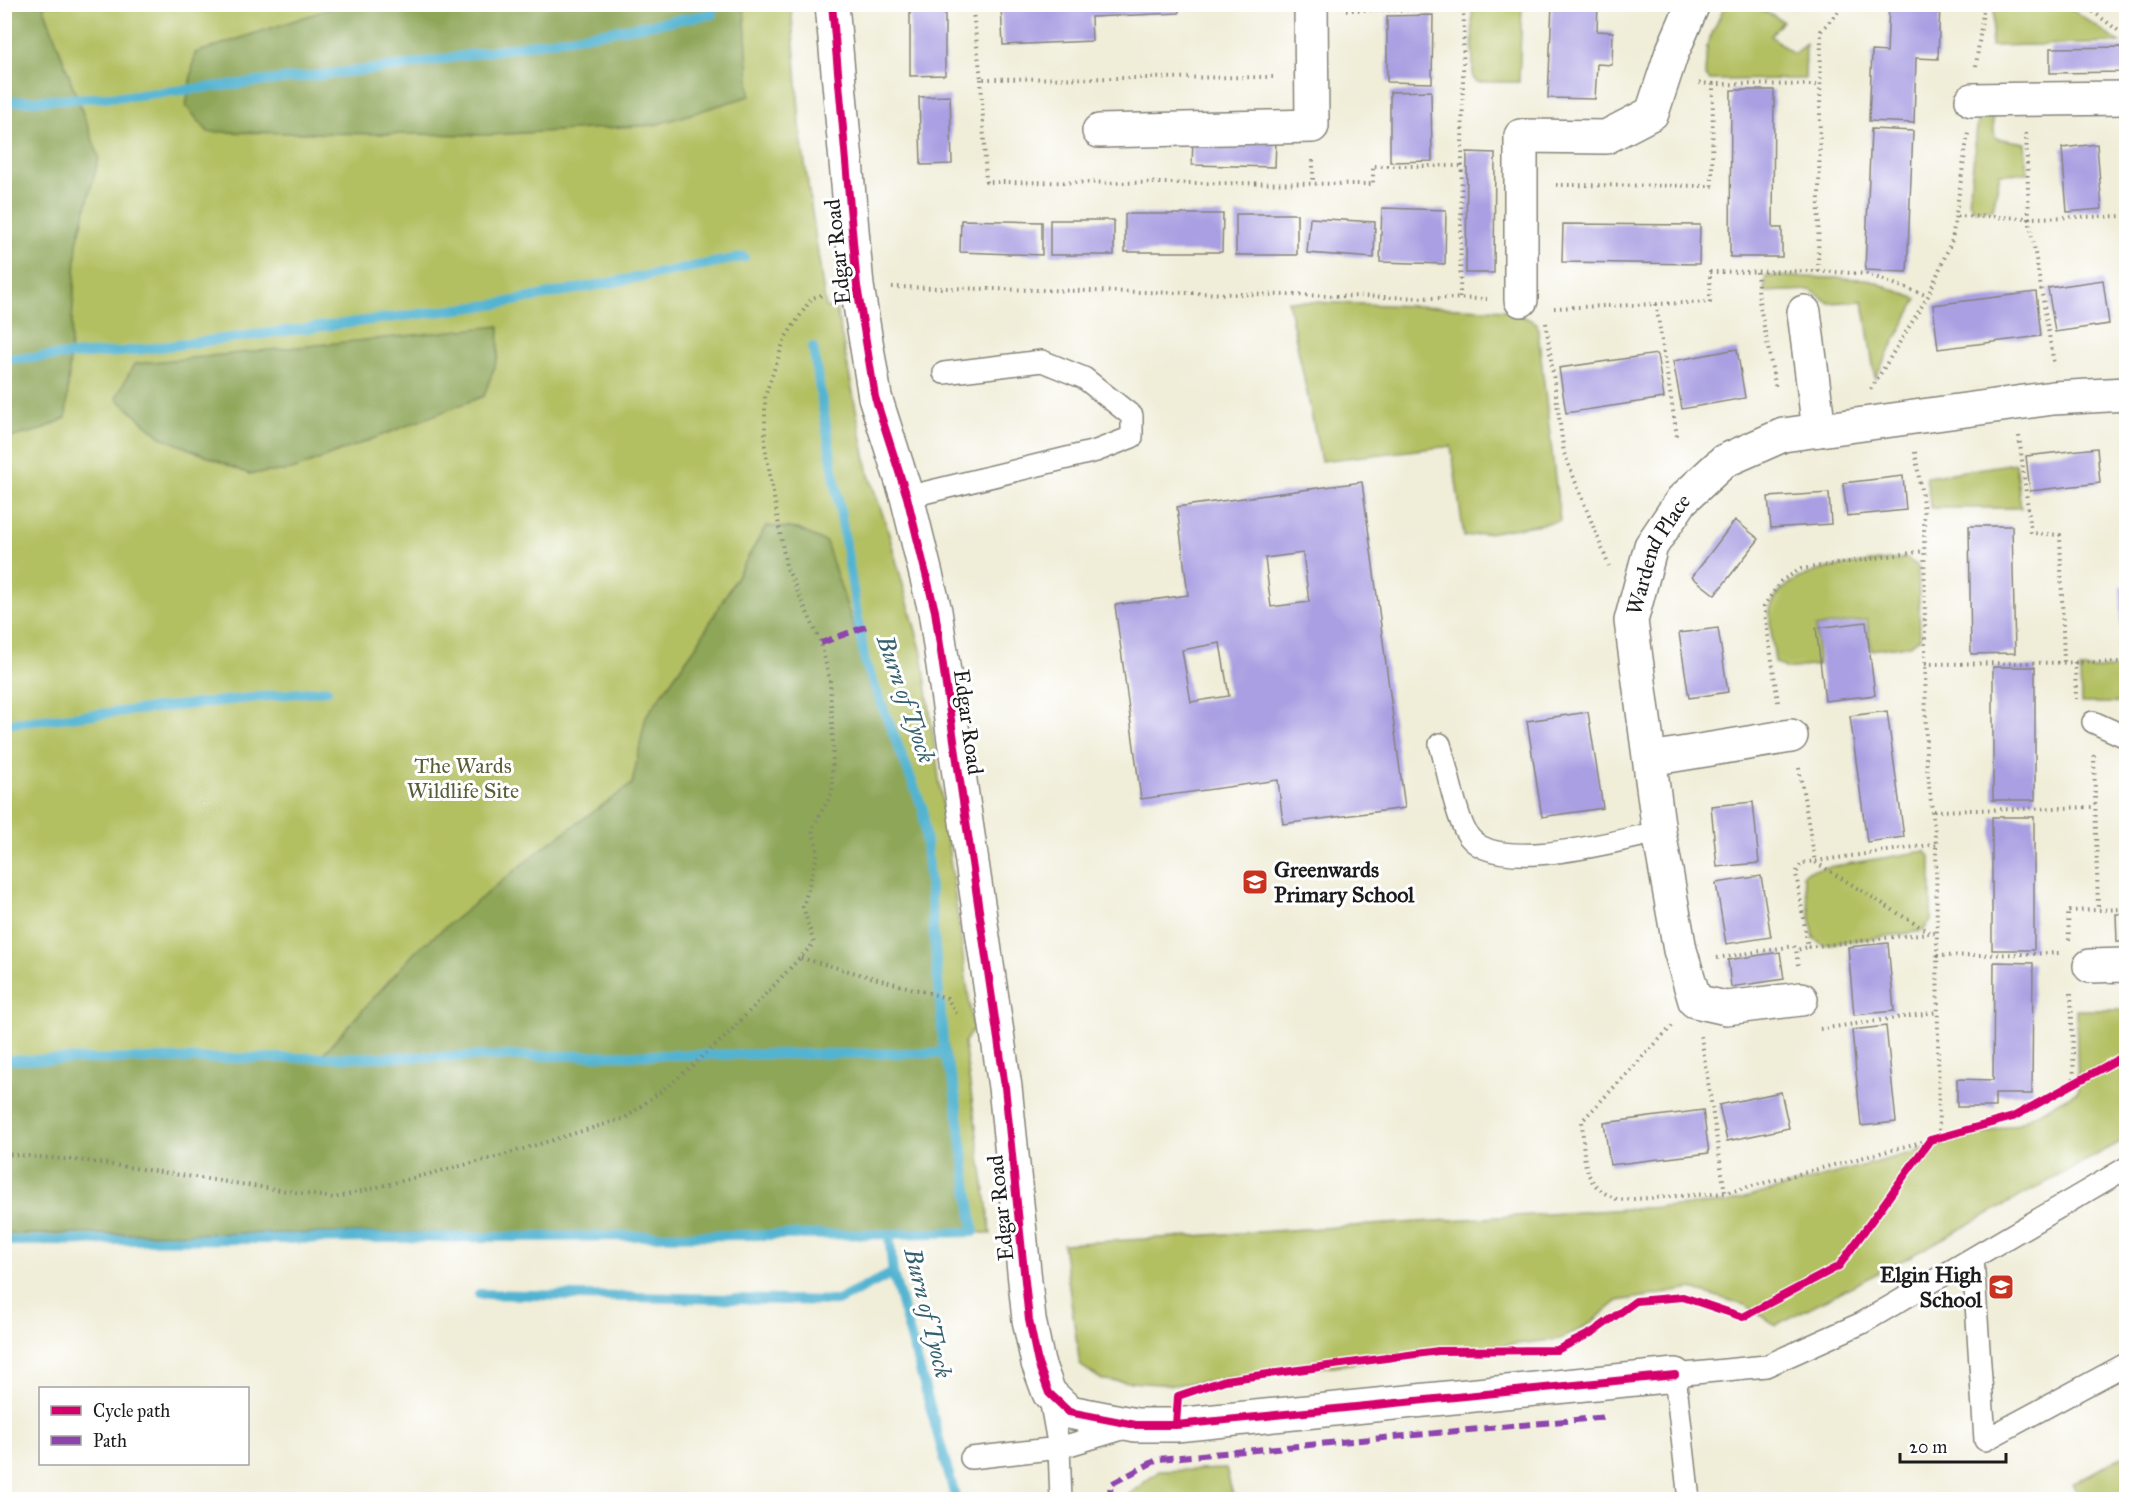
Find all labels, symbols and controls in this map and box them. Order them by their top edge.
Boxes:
street label: Edgar Road [819,198,856,306]
street label: Wardend Place [1620,487,1696,618]
water label: Burn of Tyock [870,630,942,767]
street label: Edgar Road [948,668,989,777]
park label: The Wards Wildlife Site [407,752,519,804]
place label: Greenwards Primary School [1274,856,1415,908]
school or university icon: Greenwards Primary School [1240,867,1270,897]
street label: Edgar Road [982,1154,1019,1262]
water label: Burn of Tyock [897,1244,959,1382]
place label: Elgin High School [1880,1261,1983,1313]
school or university icon: Elgin High School [1986,1272,2016,1302]
legend [39,1387,249,1465]
text: Cycle path [93,1400,170,1422]
scale bar [1900,1426,2006,1464]
text: Path [93,1430,127,1452]
text: 20 m [1909,1436,1947,1458]

